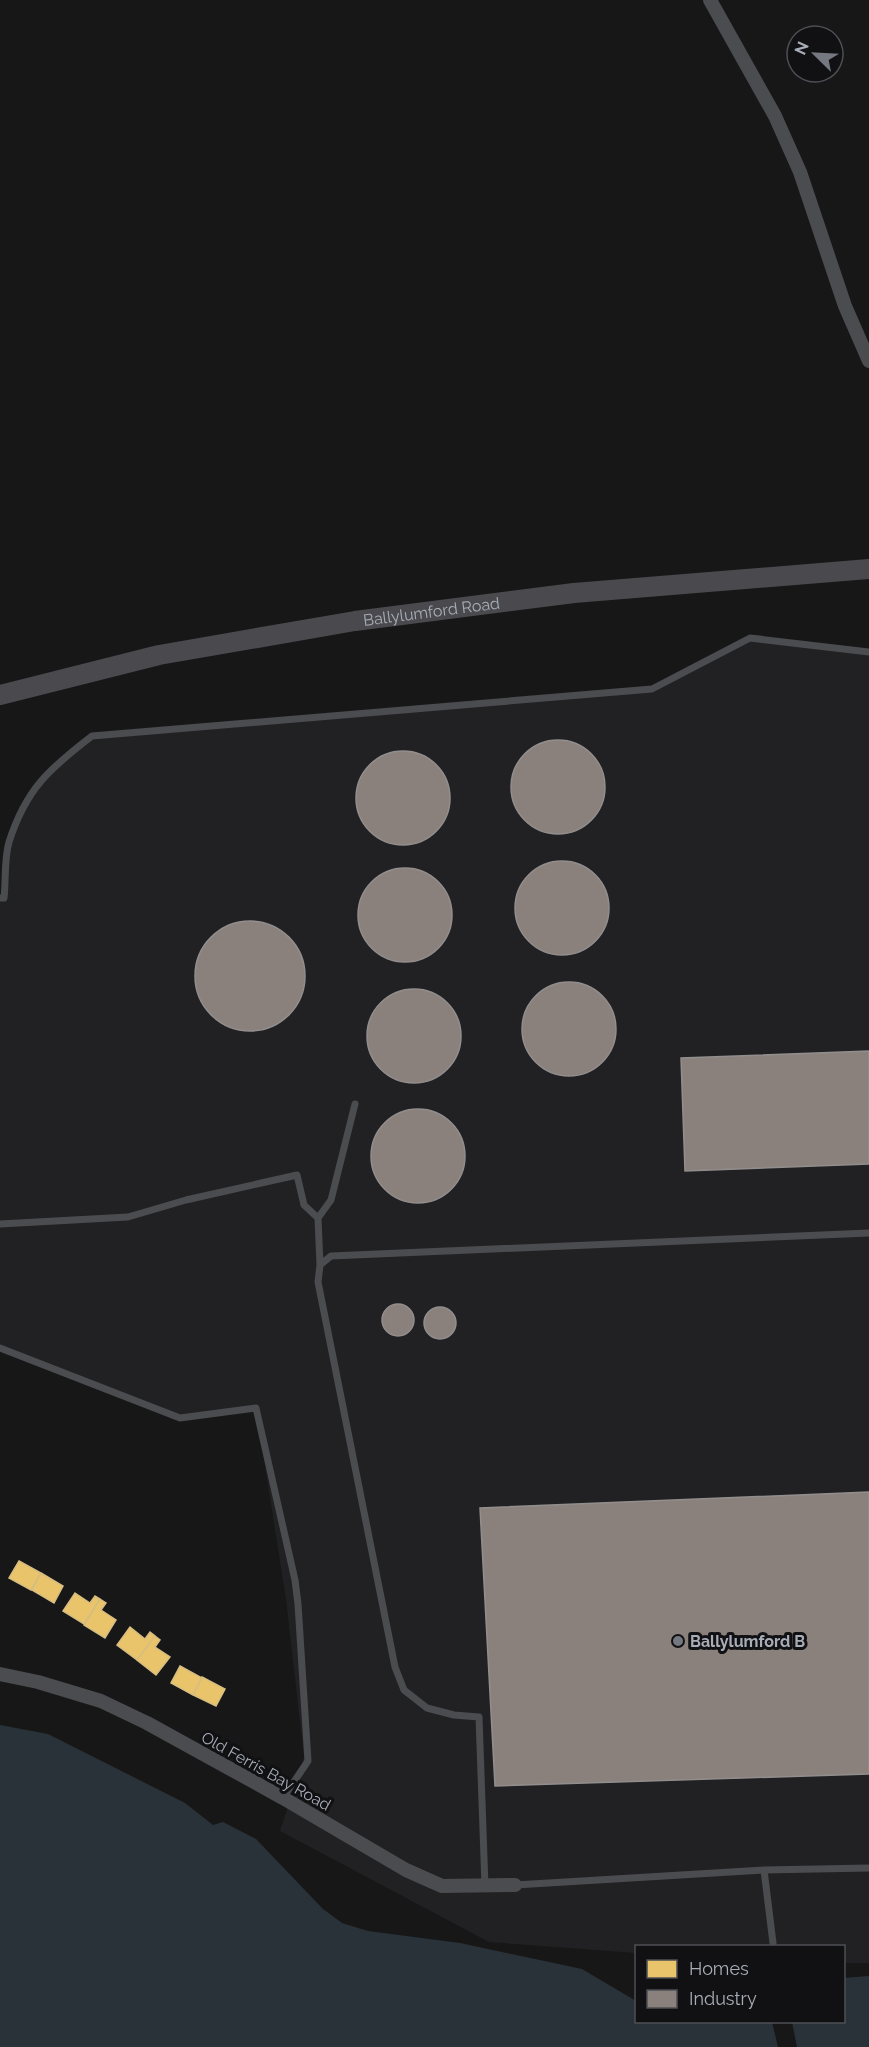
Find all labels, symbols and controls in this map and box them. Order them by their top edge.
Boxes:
north arrow [785,24,845,84]
text: N [791,39,813,58]
street label: Ballylumford Road [362,593,501,629]
place label: Ballylumford B [690,1632,805,1651]
marker: Ballylumford B [671,1634,685,1648]
street label: Old Ferris Bay Road [198,1728,334,1814]
legend [635,1945,845,2023]
text: Homes [689,1958,749,1979]
text: Industry [689,1988,757,2009]

